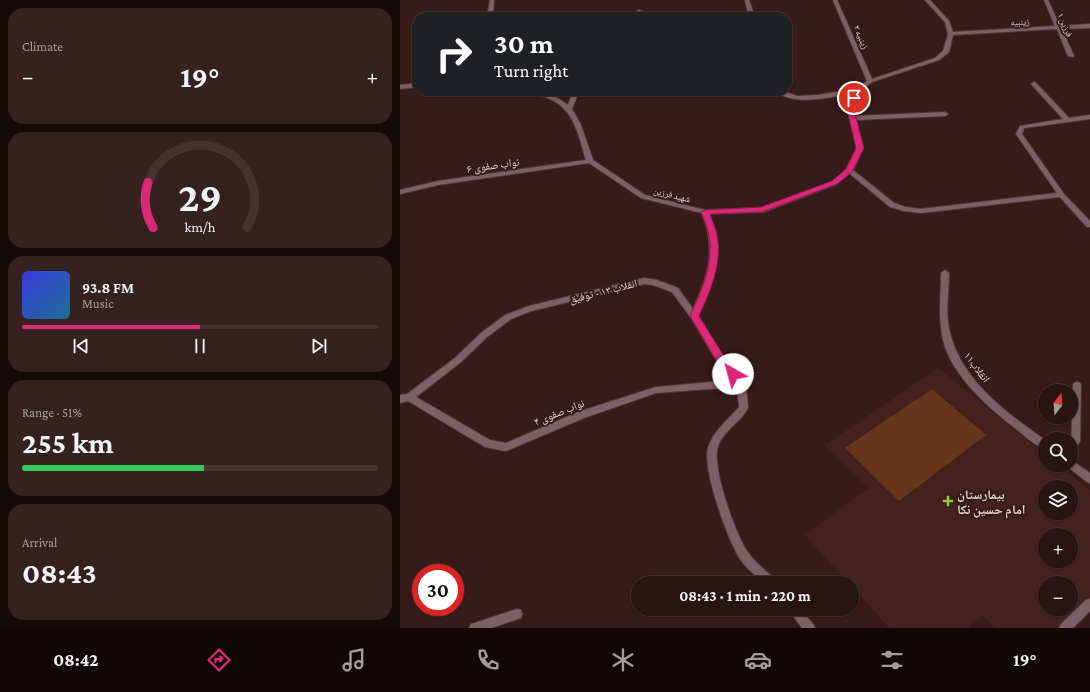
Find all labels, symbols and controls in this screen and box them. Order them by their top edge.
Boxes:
street label: فرزین ۱ [1055,12,1075,39]
street label: زینبیه [1010,16,1030,28]
street label: زینبیه ۲ [851,24,871,51]
icon: right [428,28,480,80]
text: 30 m [494,28,554,59]
text: Climate [22,39,63,54]
text: 19° [180,60,220,93]
text: Turn right [494,61,568,81]
text: − [22,64,34,89]
text: + [366,64,378,89]
pin [837,81,871,115]
icon: arrive [843,87,865,109]
street label: نواب صفوی ۶ [466,155,520,176]
text: 29 [178,174,222,220]
street label: شهید فرزین [652,186,692,205]
text: km/h [185,219,216,235]
street label: انقلاب ۱۳ - توفیق [568,277,639,306]
text: 93.8 FM [82,280,134,296]
text: Music [82,296,114,311]
icon: previous [70,335,92,357]
icon: pause [189,335,211,357]
icon: next [308,335,330,357]
street label: انقلاب۱۱ [961,349,992,385]
position arrow [712,353,754,395]
north arrow [1038,384,1078,424]
map controls [1038,384,1078,616]
street label: نواب صفوی ۴ [532,396,586,428]
text: Range · 51% [22,405,82,420]
text: 255 km [22,426,114,459]
button: search [1038,432,1078,472]
button: layers [1038,480,1078,520]
place label: بیمارستان امام حسین نکا [957,487,1025,519]
marker: بیمارستان امام حسین نکا [942,495,954,507]
button: + [1038,528,1078,568]
text: Arrival [22,535,57,550]
text: 08:43 [22,556,97,589]
speed limit sign: 30 [412,564,464,616]
button: − [1038,576,1078,616]
text: 08:43 · 1 min · 220 m [679,588,811,604]
icon: directions [205,646,233,674]
icon: music [340,646,368,674]
icon: phone [474,646,502,674]
icon: climate [609,646,637,674]
icon: car [744,646,772,674]
icon: filters [878,646,906,674]
text: 08:42 [53,650,98,670]
text: 19° [1013,650,1037,670]

